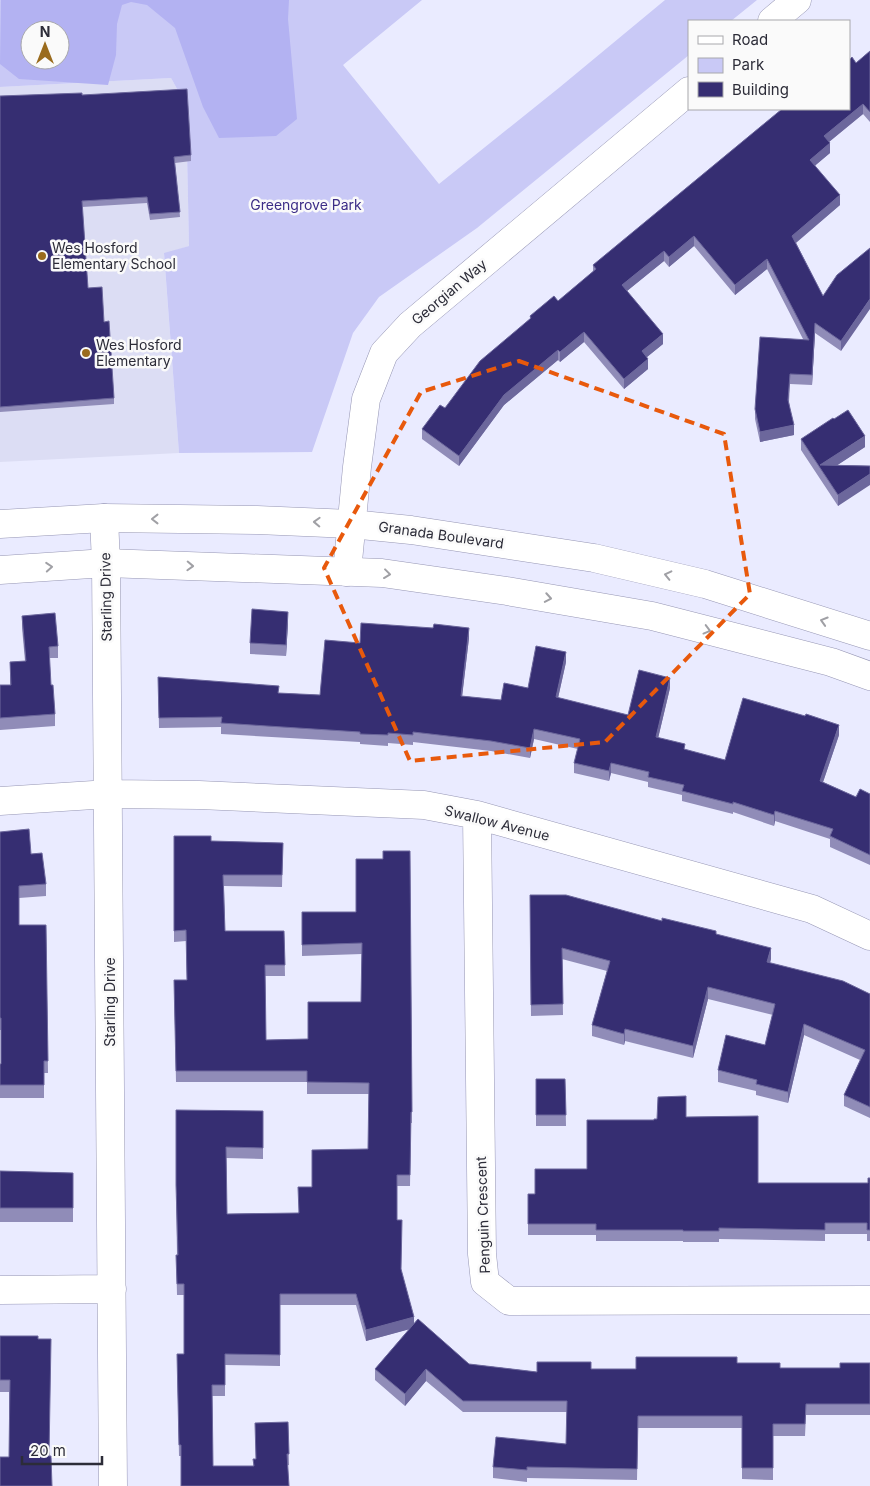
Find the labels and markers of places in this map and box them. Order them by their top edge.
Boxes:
place label: Wes Hosford Elementary School [52,239,176,272]
marker: Wes Hosford Elementary School [36,250,48,262]
place label: Wes Hosford Elementary [96,336,182,369]
marker: Wes Hosford Elementary [80,347,92,359]

